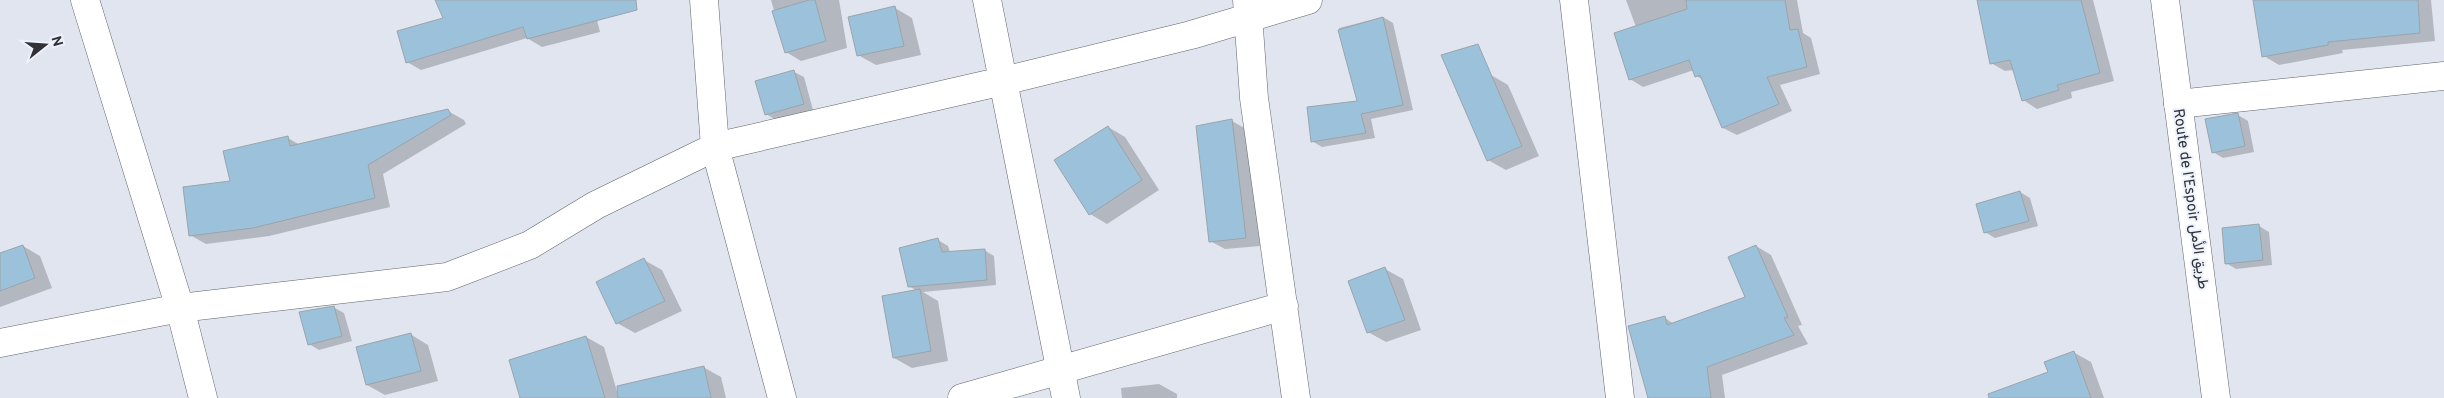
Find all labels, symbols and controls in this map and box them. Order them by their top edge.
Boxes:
north arrow [20,20,70,70]
text: N [46,34,66,49]
street label: Route de l’Espoir طريق الأمل [2168,107,2213,291]

